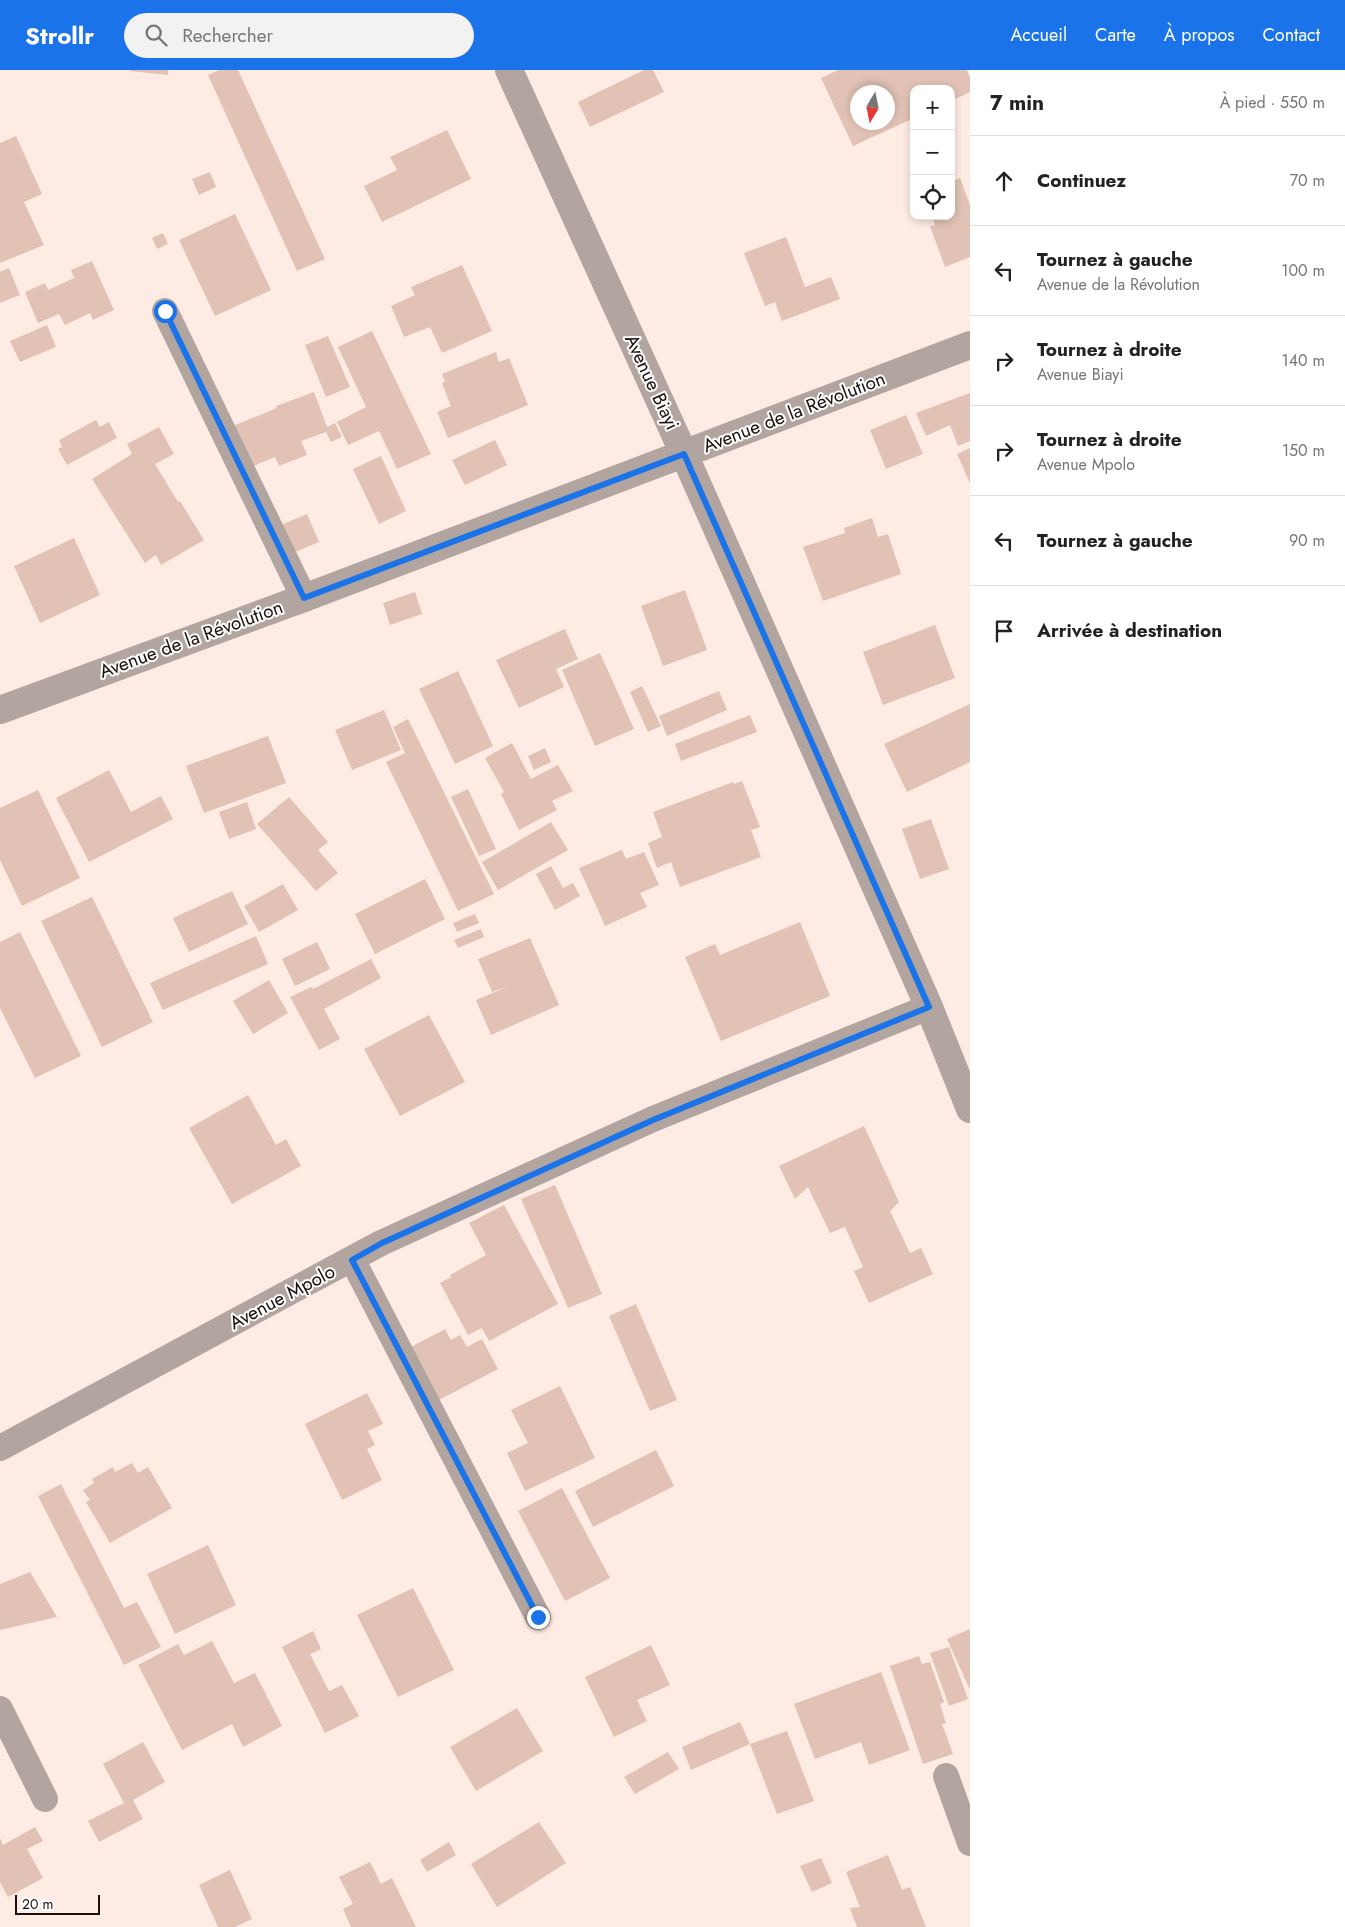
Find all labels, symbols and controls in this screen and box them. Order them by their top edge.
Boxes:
search box [124,13,474,58]
text: Strollr [25,18,94,53]
icon: search [142,21,170,49]
text: Rechercher [182,22,273,49]
text: Accueil [1010,22,1067,48]
text: Carte [1095,22,1136,48]
text: À propos [1164,22,1234,48]
text: Contact [1262,22,1320,48]
north arrow [850,85,895,130]
map controls [910,85,955,220]
button: + [910,85,955,130]
text: 7 min [990,88,1044,118]
text: À pied · 550 m [1220,91,1325,114]
button: − [910,130,955,175]
icon: ahead [990,167,1018,195]
text: Continuez [1037,167,1126,194]
text: 70 m [1290,169,1325,192]
button: locate [910,175,955,220]
text: Tournez à gauche [1037,246,1193,273]
icon: left [990,257,1018,285]
text: 100 m [1281,259,1325,282]
text: Avenue de la Révolution [1037,273,1200,296]
route start [154,300,177,323]
street label: Avenue Biayi [618,330,686,434]
text: Tournez à droite [1037,336,1182,363]
icon: right [990,347,1018,375]
text: 140 m [1282,349,1325,372]
text: Avenue Biayi [1037,363,1124,386]
street label: Avenue de la Révolution [699,365,889,459]
text: Tournez à droite [1037,426,1182,453]
icon: right [990,437,1018,465]
text: 150 m [1282,439,1325,462]
text: Avenue Mpolo [1037,453,1135,476]
icon: left [990,527,1018,555]
text: Tournez à gauche [1037,527,1193,554]
text: 90 m [1289,529,1325,552]
street label: Avenue de la Révolution [96,593,286,685]
icon: arrive [990,617,1018,645]
text: Arrivée à destination [1037,617,1222,644]
street label: Avenue Mpolo [224,1258,340,1336]
route end [527,1606,550,1629]
scale bar [15,1892,100,1915]
text: 20 m [22,1894,54,1914]

